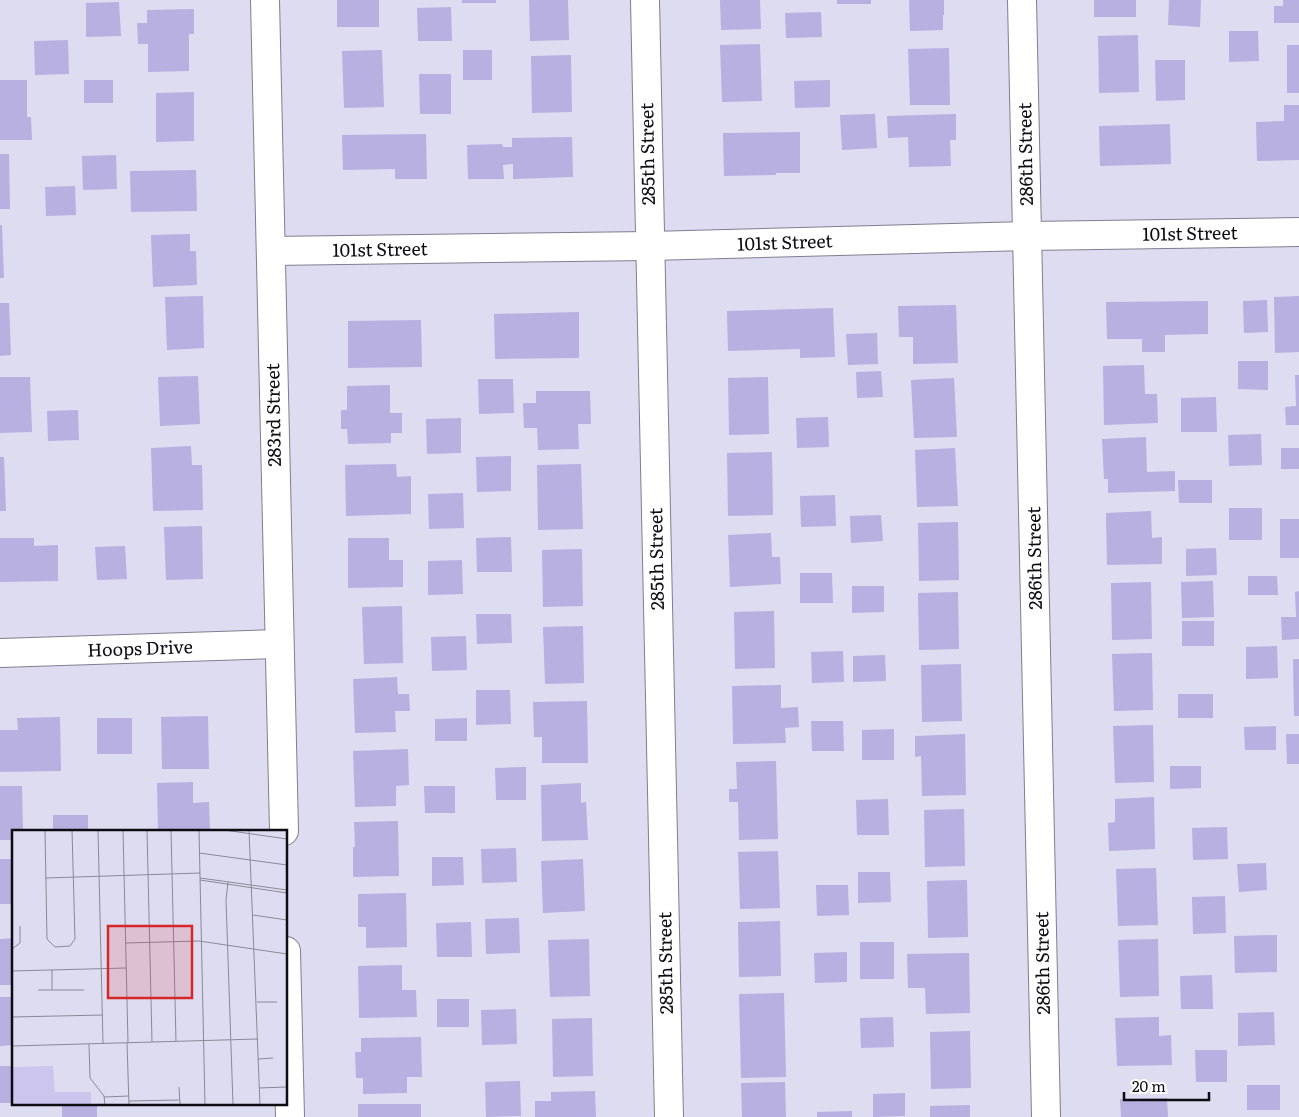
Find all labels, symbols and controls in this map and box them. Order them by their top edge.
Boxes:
street label: 285th Street [632,102,661,205]
street label: 286th Street [1010,102,1039,206]
street label: 101st Street [1142,218,1239,247]
street label: 101st Street [737,226,834,257]
street label: 101st Street [332,234,429,263]
street label: 283rd Street [258,362,287,467]
street label: 286th Street [1019,506,1048,610]
street label: 285th Street [641,507,670,610]
street label: Hoops Drive [87,632,193,663]
inset map [12,830,288,1104]
street label: 285th Street [650,911,679,1014]
street label: 286th Street [1027,911,1056,1015]
scale bar [1124,1070,1209,1102]
text: 20 m [1132,1074,1166,1097]

